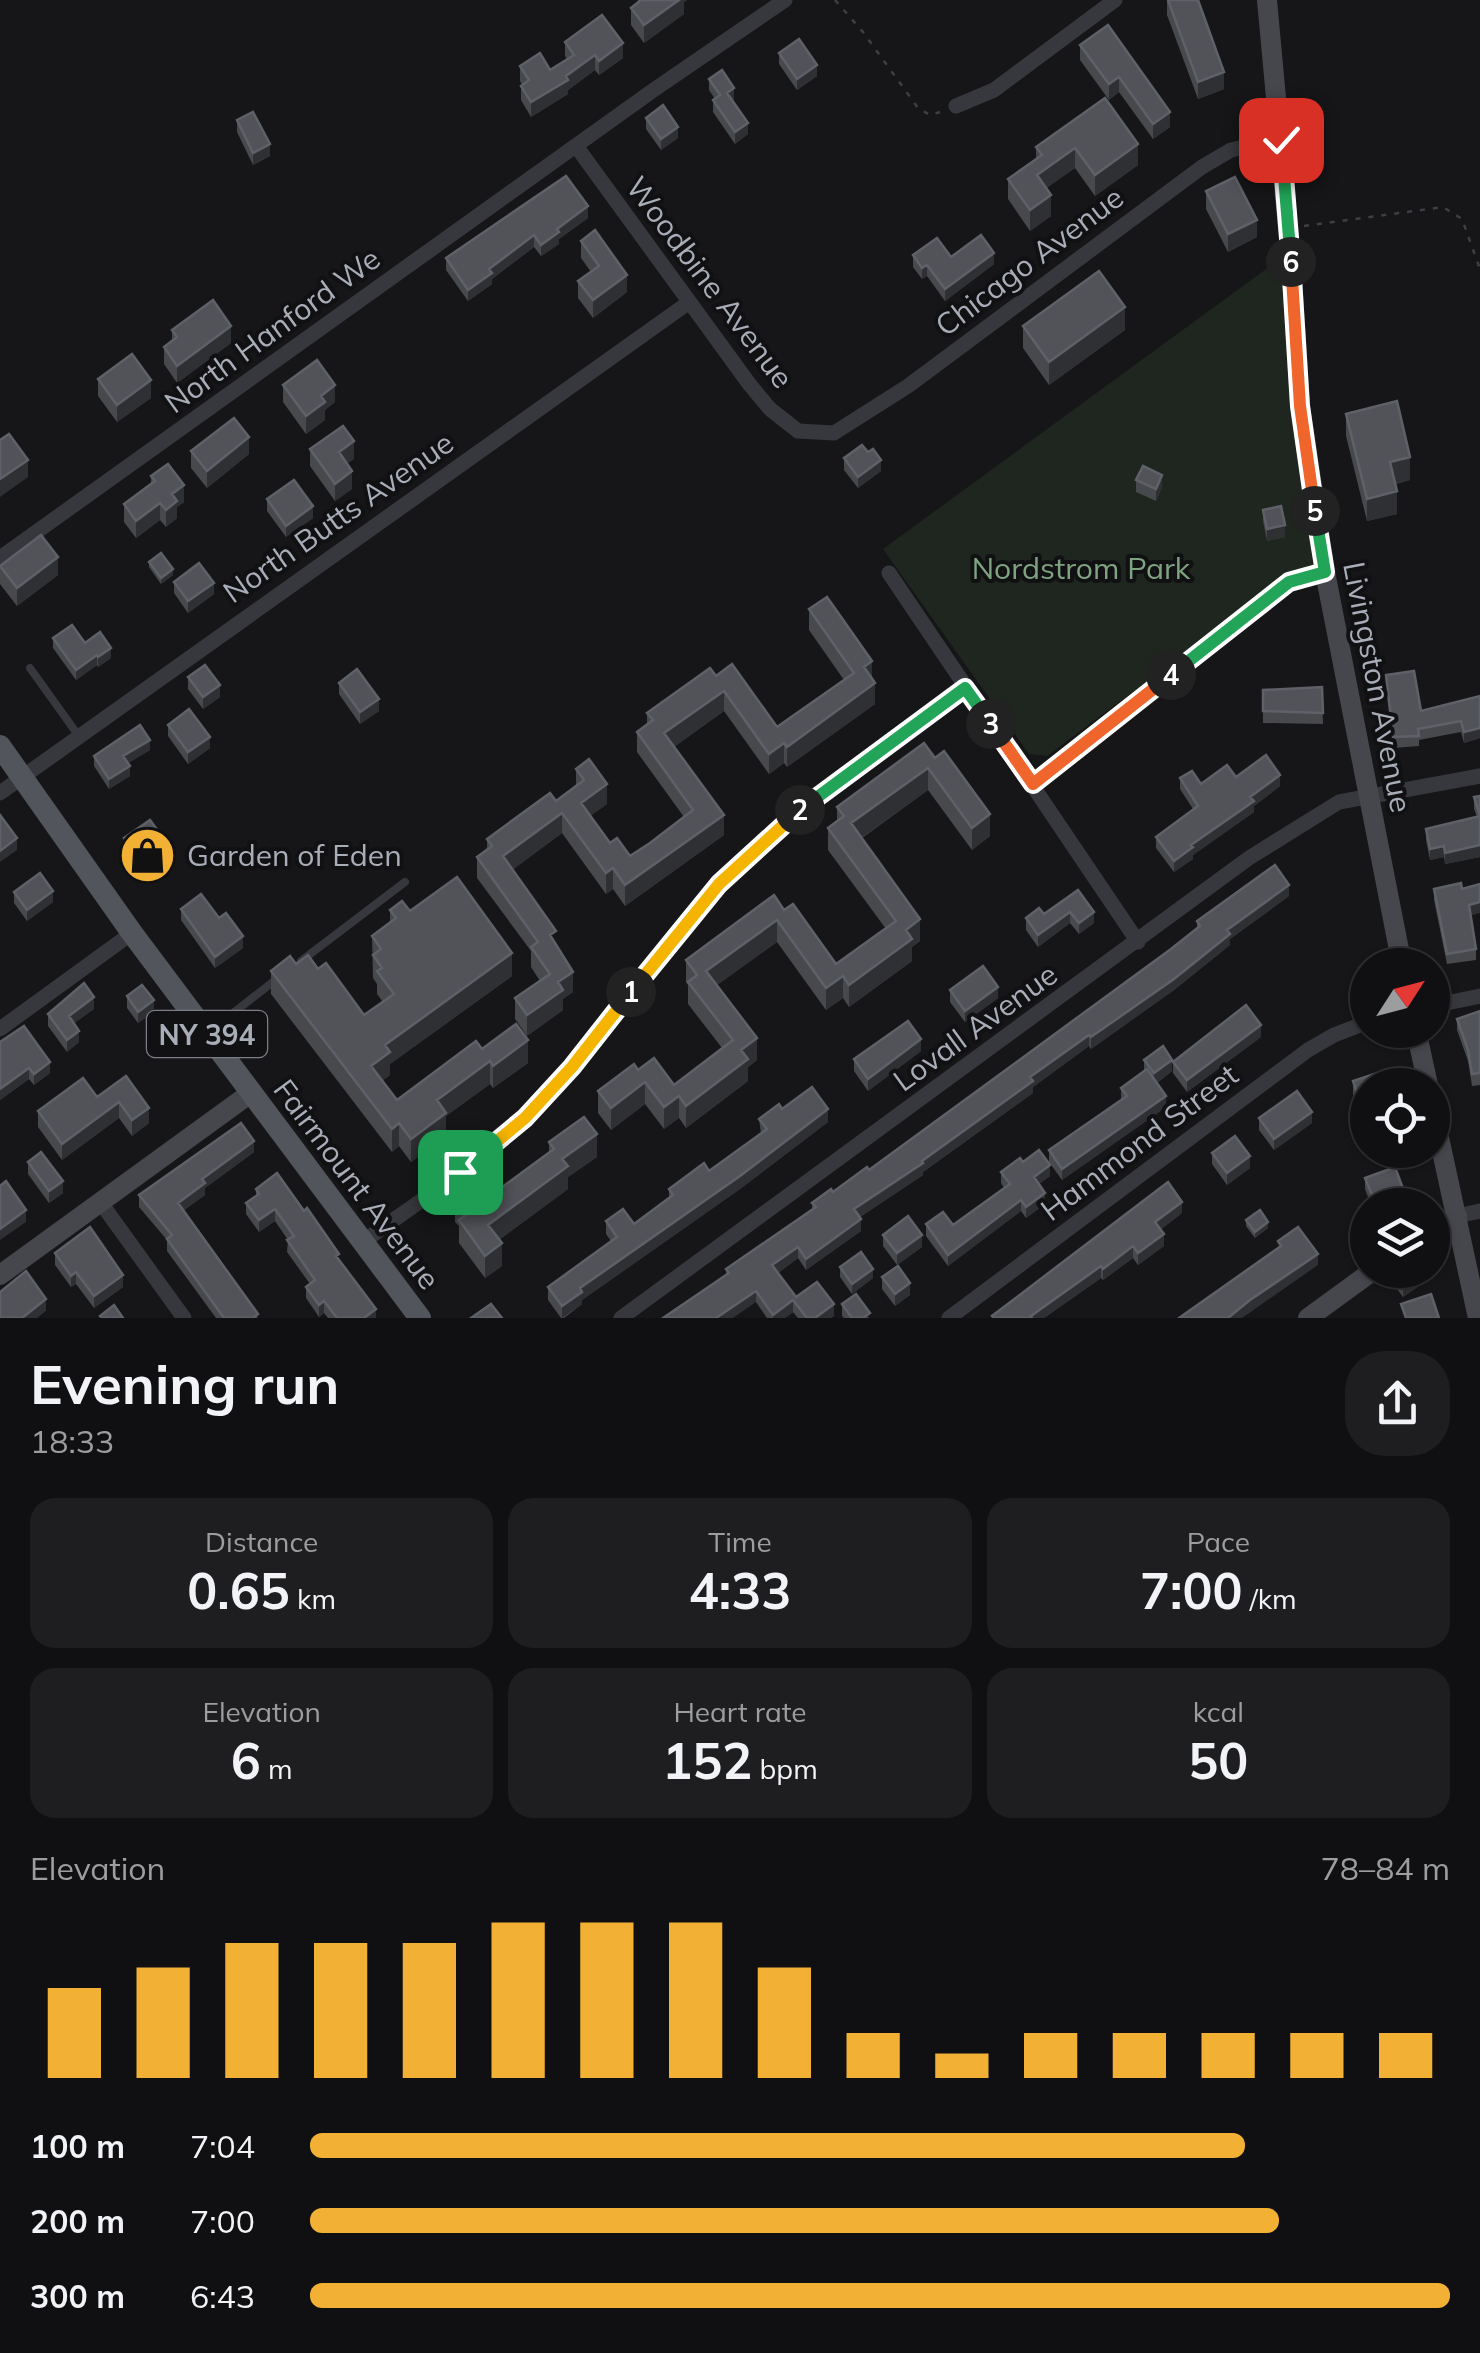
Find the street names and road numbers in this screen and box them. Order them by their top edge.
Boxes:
street label: Woodbine Avenue [618,169,802,395]
street label: Chicago Avenue [928,178,1130,344]
street label: North Hanford We [157,239,387,421]
street label: North Butts Avenue [215,423,461,611]
street label: Livingston Avenue [1335,559,1421,815]
street label: Lovall Avenue [886,955,1064,1099]
road number: NY 394 [147,1011,267,1057]
street label: Hammond Street [1033,1055,1245,1229]
street label: Fairmount Avenue [266,1071,448,1297]

